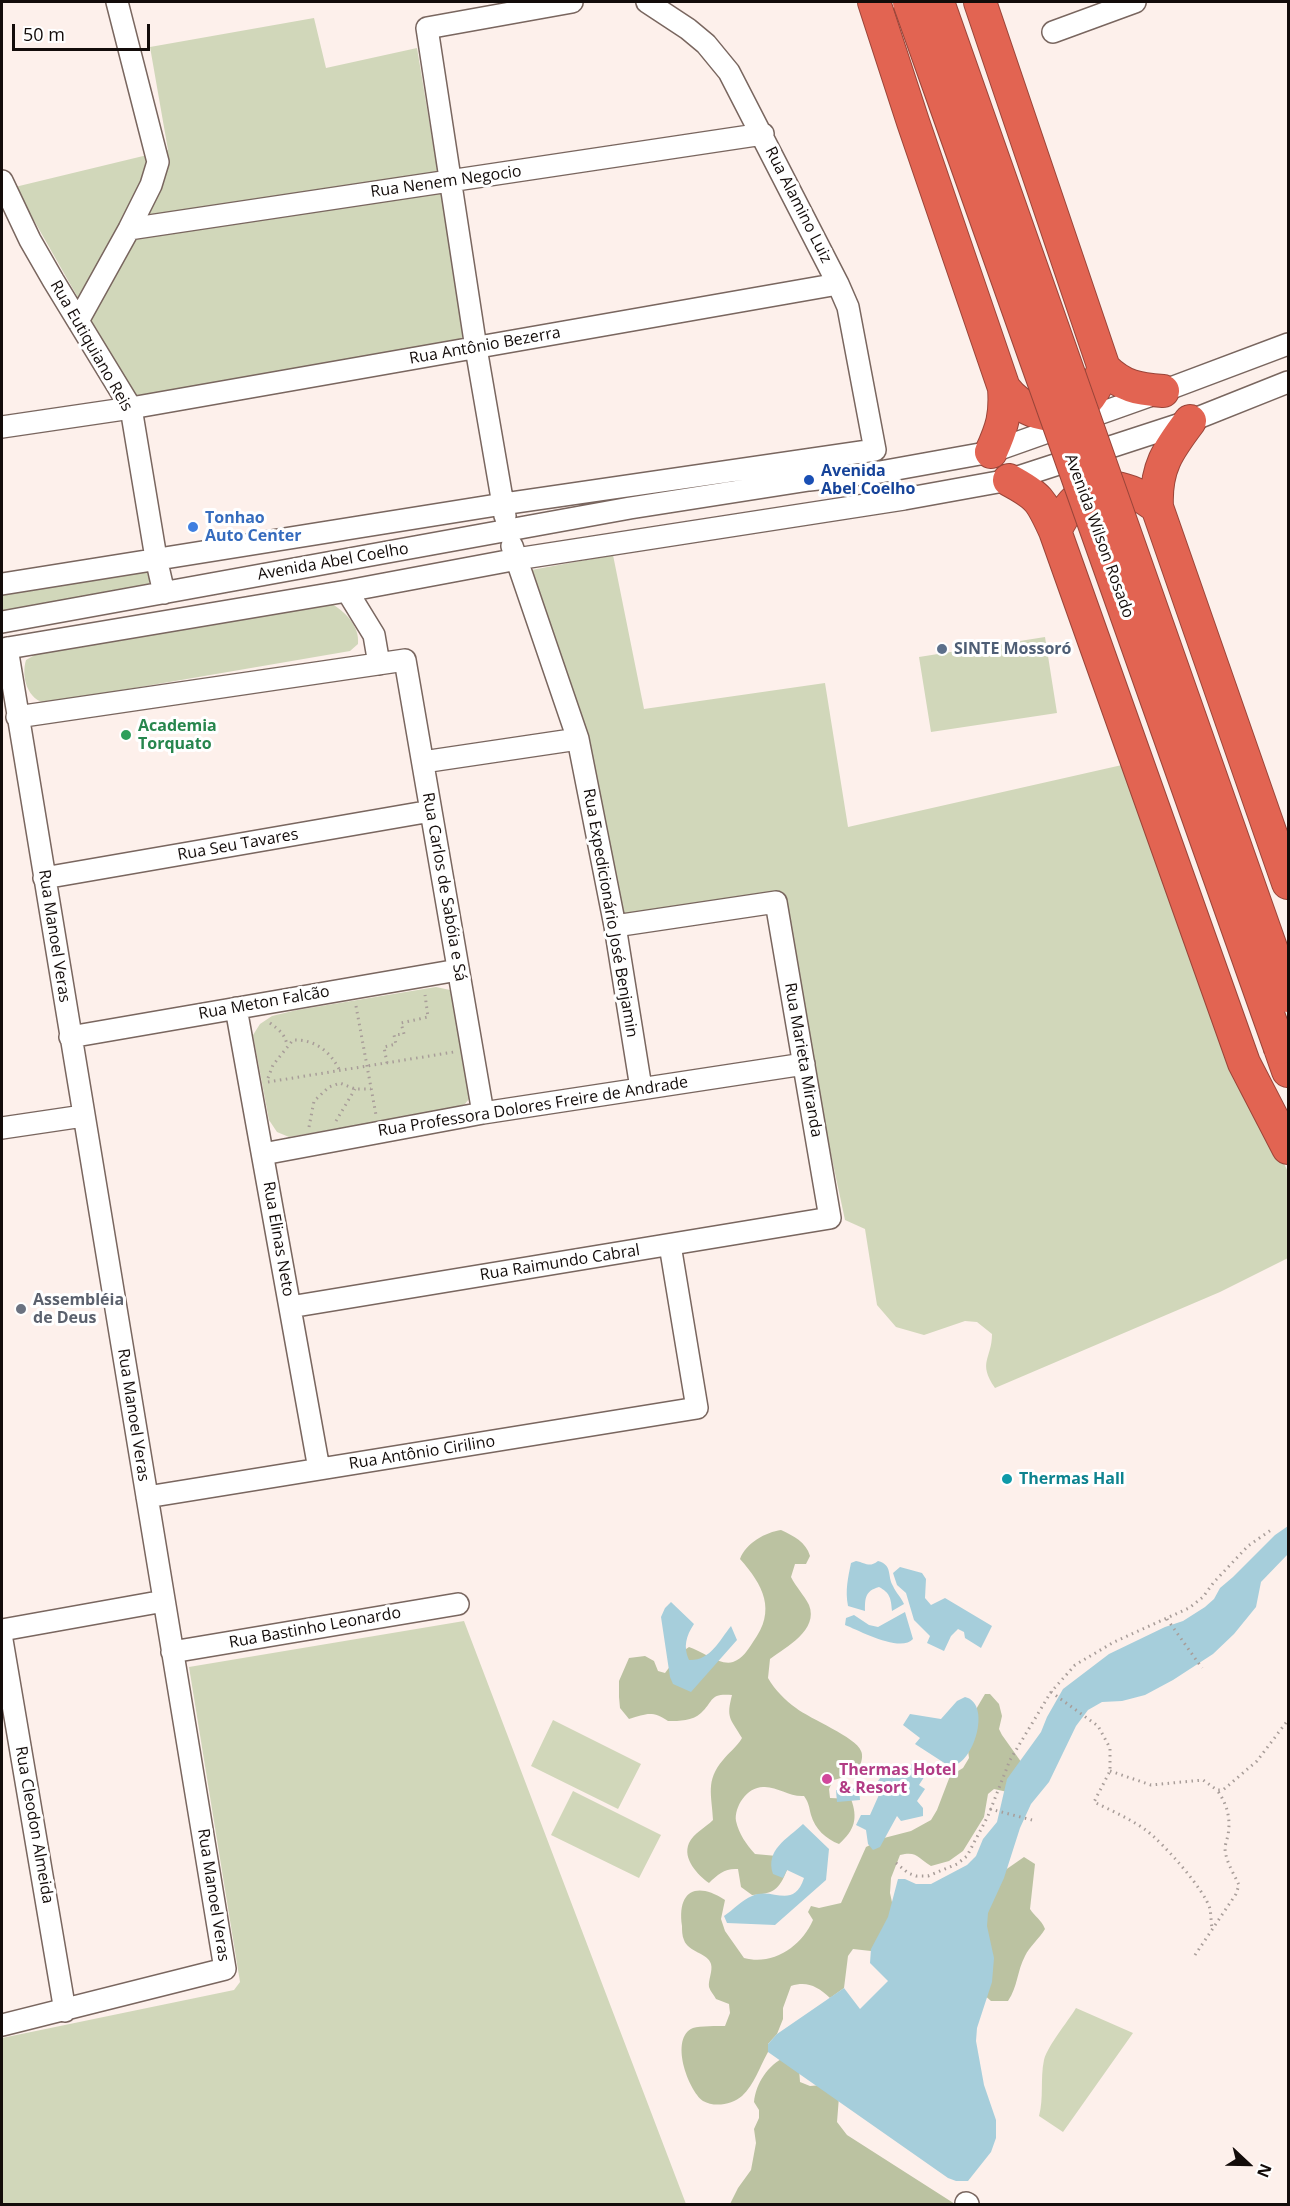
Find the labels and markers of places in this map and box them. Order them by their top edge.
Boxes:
place label: Avenida Abel Coelho [821,461,916,499]
marker: Avenida Abel Coelho [802,473,816,487]
place label: Tonhao Auto Center [205,508,301,546]
marker: Tonhao Auto Center [186,520,200,534]
place label: SINTE Mossoró [954,639,1071,659]
marker: SINTE Mossoró [935,642,949,656]
place label: Academia Torquato [138,716,217,754]
marker: Academia Torquato [119,728,133,742]
place label: Assembléia de Deus [33,1290,124,1328]
marker: Assembléia de Deus [14,1302,28,1316]
place label: Thermas Hall [1019,1469,1125,1489]
marker: Thermas Hall [1000,1472,1014,1486]
place label: Thermas Hotel & Resort [839,1760,956,1798]
marker: Thermas Hotel & Resort [820,1772,834,1786]

